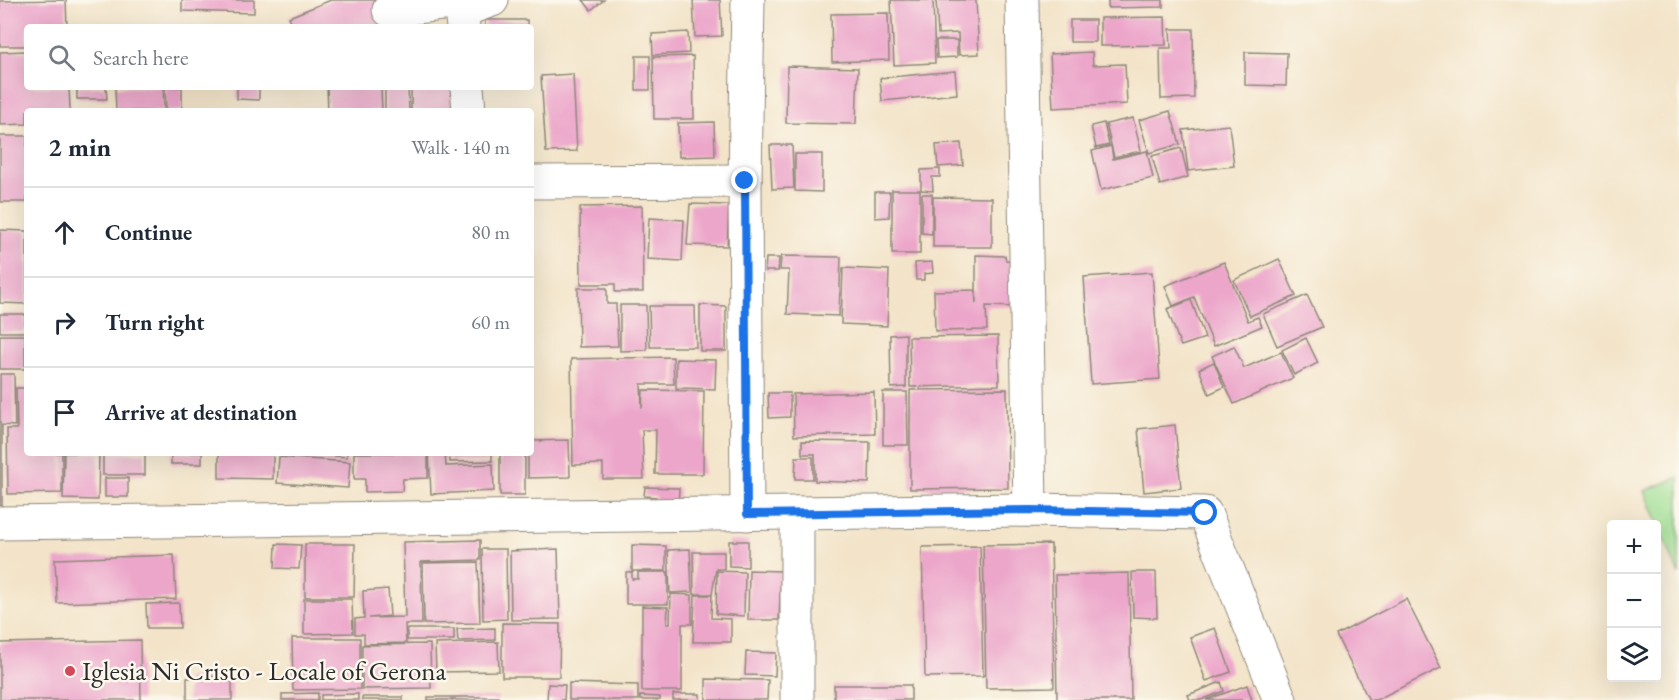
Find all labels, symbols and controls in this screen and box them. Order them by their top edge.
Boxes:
search box [24,24,534,90]
icon: search [45,41,78,74]
text: Search here [93,43,188,72]
text: 2 min [48,130,111,164]
text: Walk · 140 m [411,134,510,160]
route end [731,167,757,193]
icon: ahead [48,216,81,249]
text: Continue [105,218,192,247]
text: 80 m [471,219,510,245]
icon: right [48,306,81,339]
text: Turn right [105,308,204,337]
text: 60 m [471,309,510,335]
icon: arrive [48,396,81,429]
text: Arrive at destination [105,398,297,427]
route start [1191,499,1217,525]
map controls [1607,520,1661,682]
button: + [1607,520,1661,574]
button: − [1607,574,1661,628]
button: layers [1607,628,1661,682]
place label: Iglesia Ni Cristo - Locale of Gerona [82,653,447,688]
marker: Iglesia Ni Cristo - Locale of Gerona [63,664,77,678]

